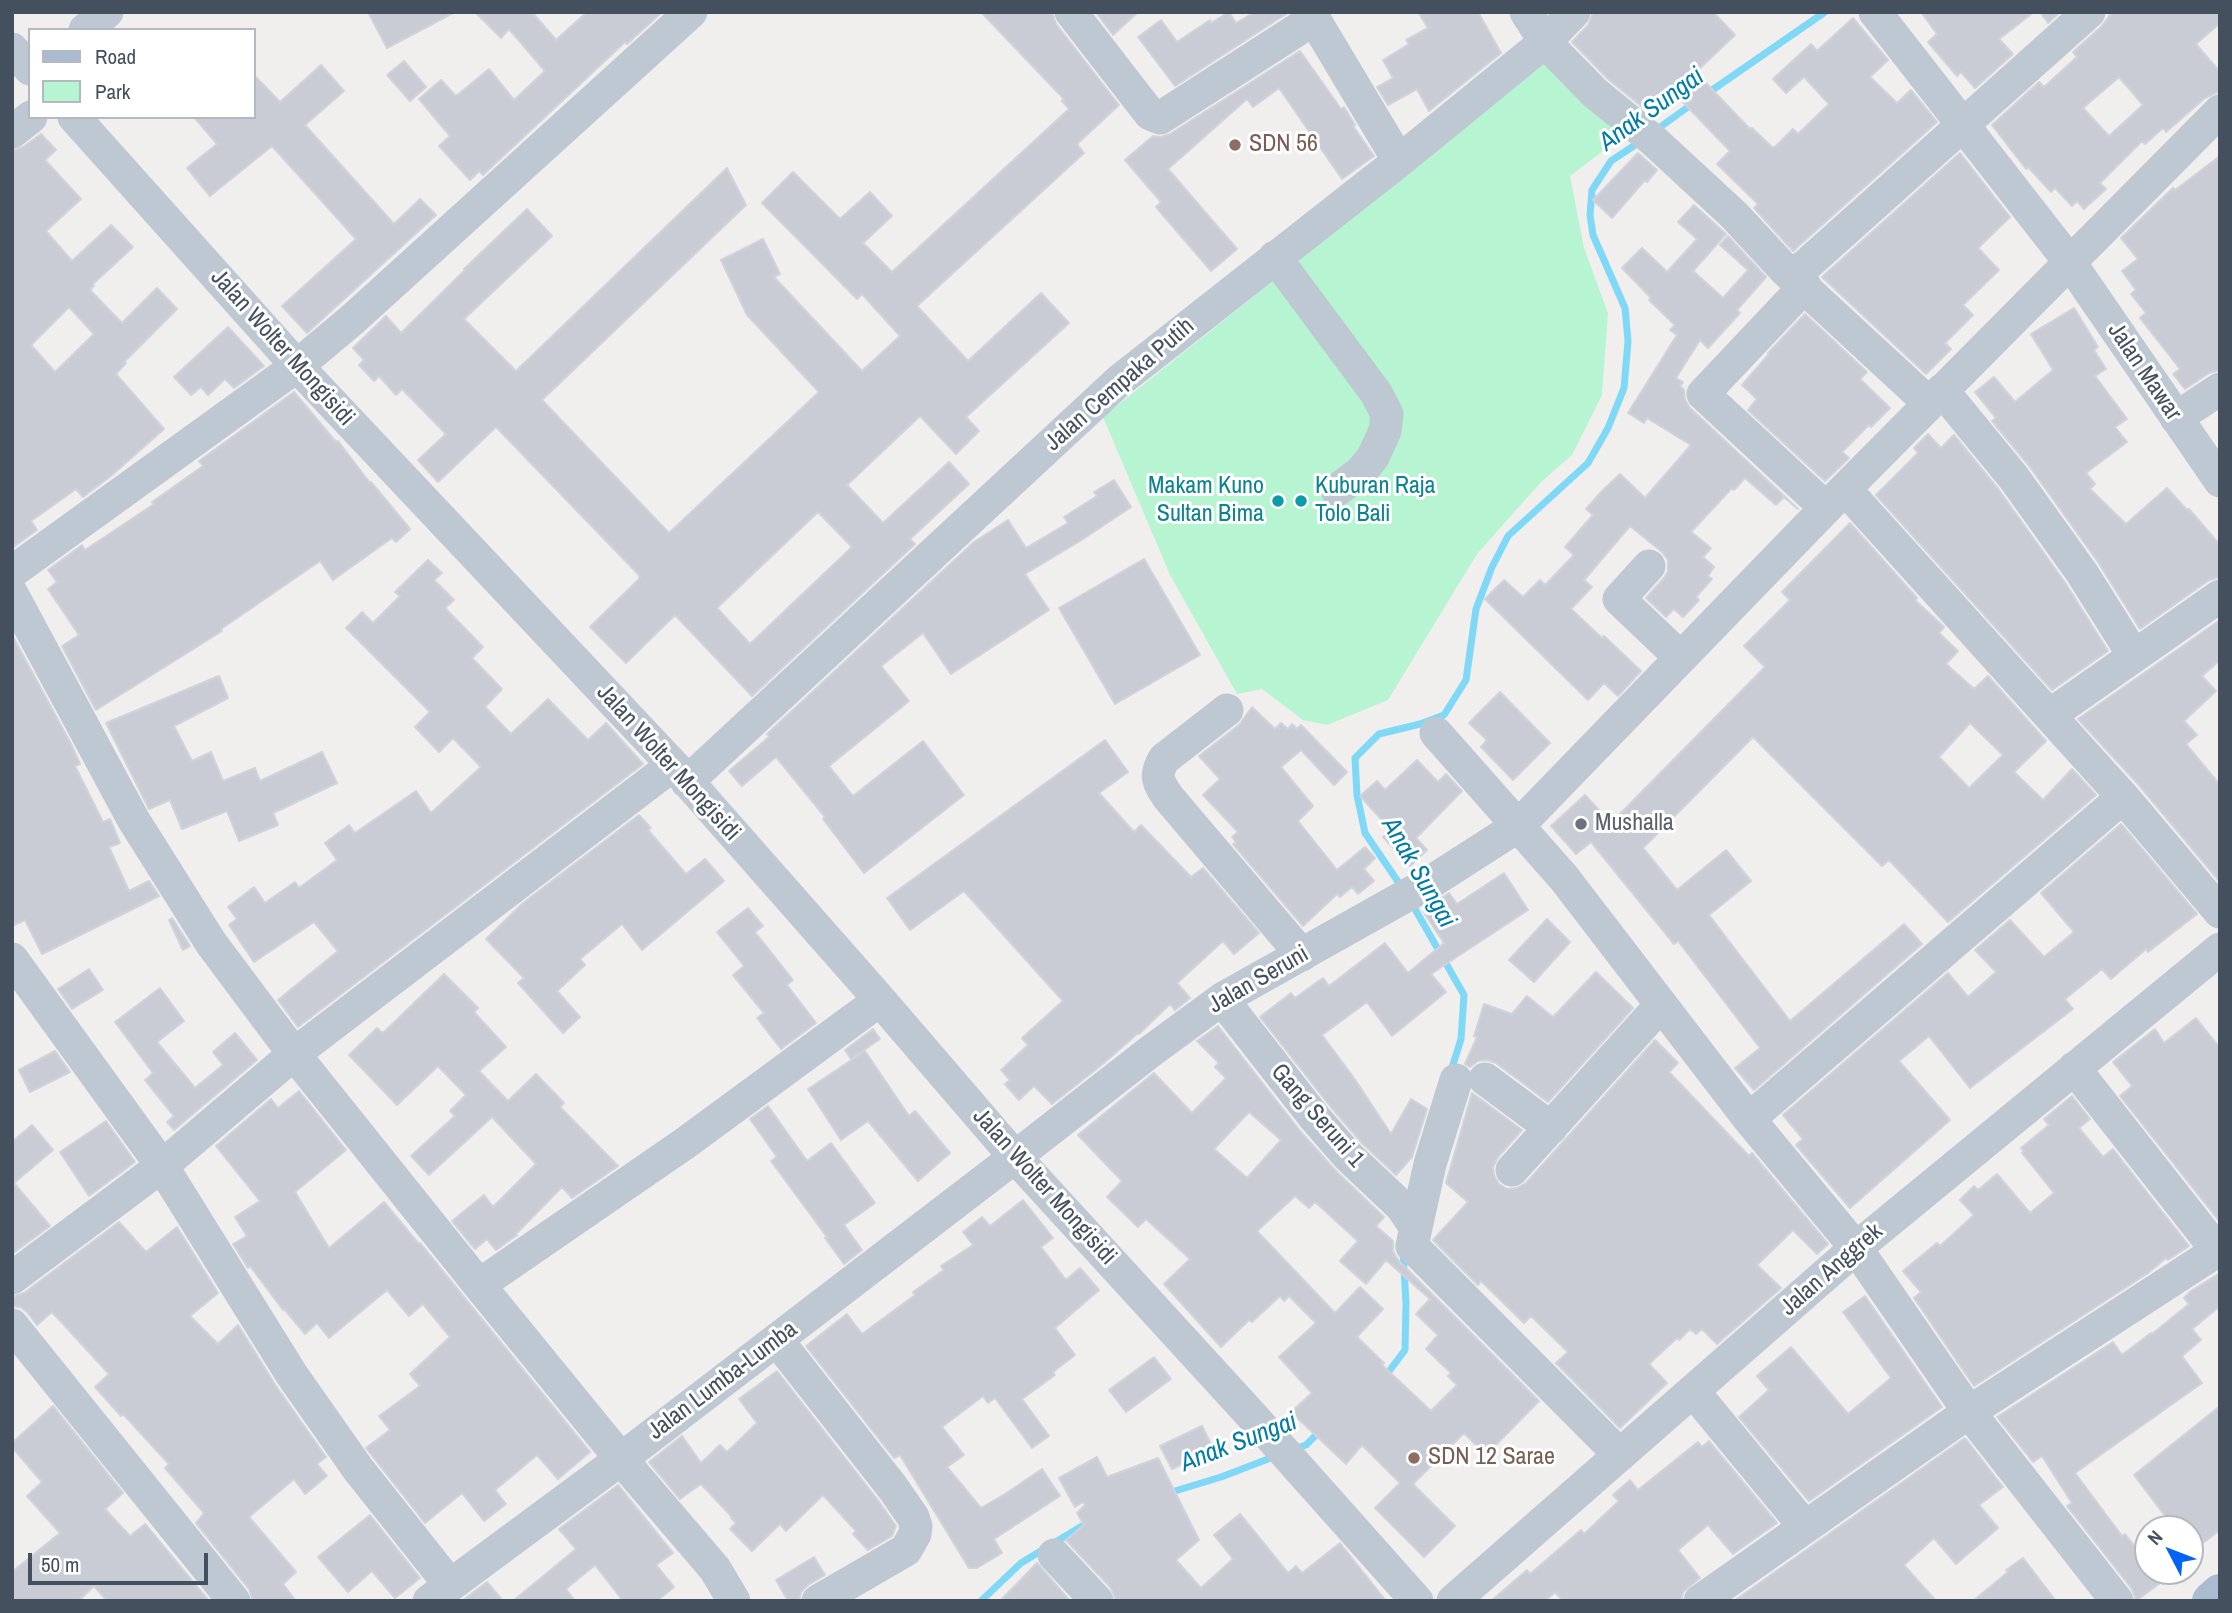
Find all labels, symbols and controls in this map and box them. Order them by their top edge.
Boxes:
legend [28,28,256,119]
text: Road [95,42,136,71]
water label: Anak Sungai [1593,61,1711,159]
text: Park [95,77,130,106]
place label: SDN 56 [1249,131,1318,159]
marker: SDN 56 [1227,137,1243,153]
street label: Jalan Wolter Mongisidi [204,264,360,432]
street label: Jalan Cempaka Putih [1040,312,1200,458]
street label: Jalan Mawar [2101,318,2187,426]
place label: Makam Kuno Sultan Bima [1148,473,1264,529]
place label: Kuburan Raja Tolo Bali [1315,473,1435,529]
marker: Makam Kuno Sultan Bima [1270,493,1286,509]
marker: Kuburan Raja Tolo Bali [1293,493,1309,509]
street label: Jalan Wolter Mongisidi [590,679,746,847]
place label: Mushalla [1595,810,1674,838]
water label: Anak Sungai [1374,812,1462,934]
marker: Mushalla [1573,816,1589,832]
street label: Jalan Seruni [1204,940,1314,1020]
street label: Gang Seruni 1 [1264,1058,1370,1174]
street label: Jalan Wolter Mongisidi [966,1103,1122,1271]
street label: Jalan Anggrek [1775,1218,1889,1322]
street label: Jalan Lumba-Lumba [643,1316,803,1446]
water label: Anak Sungai [1176,1407,1302,1479]
place label: SDN 12 Sarae [1428,1444,1555,1472]
marker: SDN 12 Sarae [1406,1450,1422,1466]
north arrow [2134,1515,2204,1585]
text: N [2141,1524,2168,1550]
scale bar [32,1540,212,1584]
text: 50 m [41,1550,79,1579]

